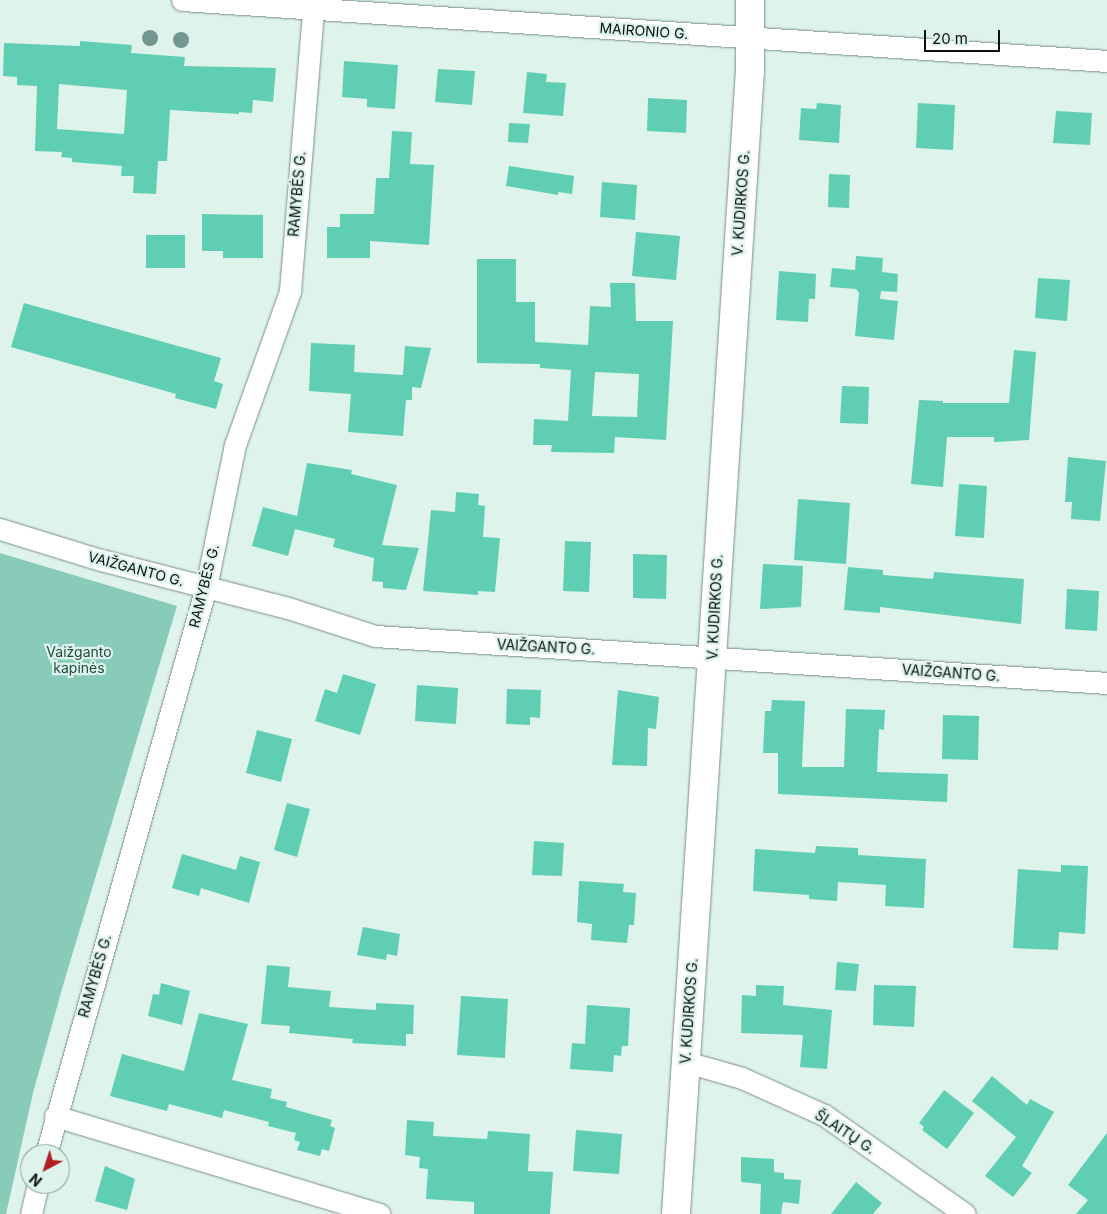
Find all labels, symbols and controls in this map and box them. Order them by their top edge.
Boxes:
street label: MAIRONIO G. [599,20,689,42]
scale bar [927,20,1003,52]
text: 20 m [932,29,968,48]
street label: V. KUDIRKOS G. [729,150,753,256]
street label: RAMYBĖS G. [285,151,309,237]
street label: RAMYBĖS G. [185,542,223,630]
street label: VAIŽGANTO G. [86,548,186,590]
street label: V. KUDIRKOS G. [704,554,726,660]
street label: VAIŽGANTO G. [496,636,596,658]
park label: Vaižganto kapinės [46,644,112,676]
street label: VAIŽGANTO G. [901,661,1001,685]
street label: RAMYBĖS G. [75,932,115,1020]
street label: V. KUDIRKOS G. [677,958,701,1064]
street label: ŠLAITŲ G. [812,1106,878,1158]
north arrow [20,1144,70,1194]
text: N [26,1170,45,1190]

